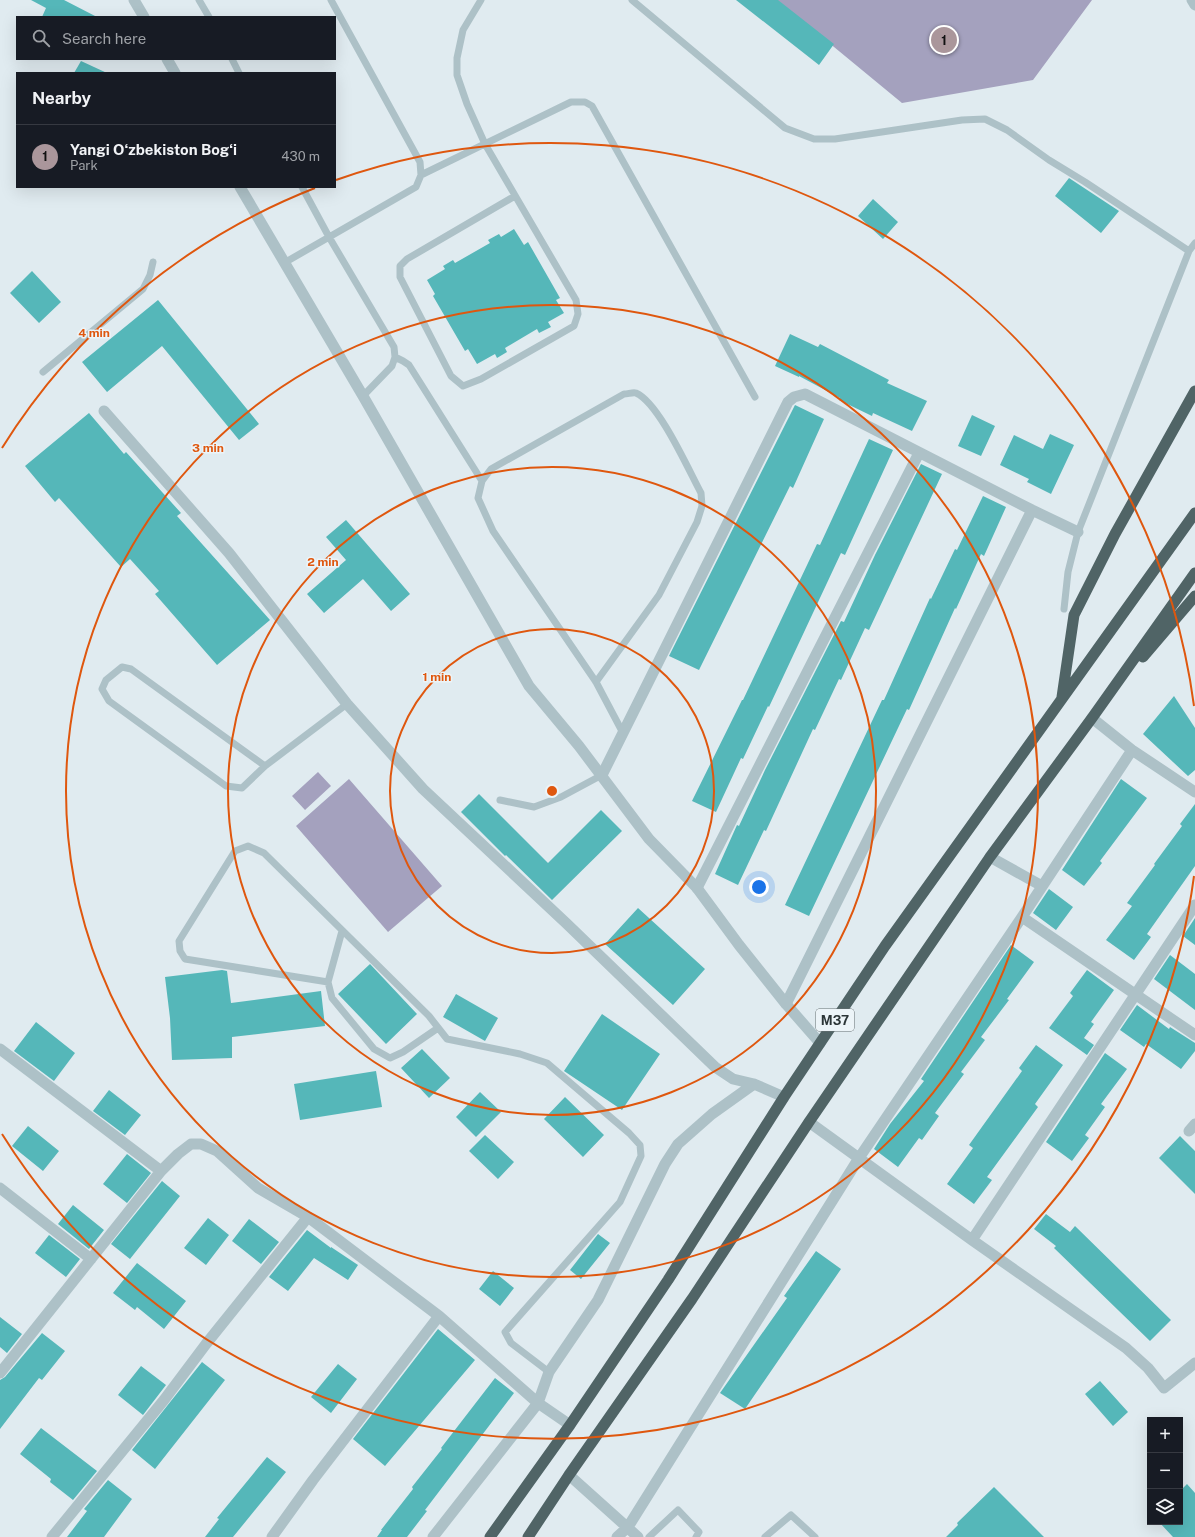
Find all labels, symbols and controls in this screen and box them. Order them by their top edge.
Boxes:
search box [16,16,336,60]
pin: 1 [931,25,957,55]
icon: search [30,27,52,49]
text: Search here [62,30,146,47]
text: Nearby [32,88,91,108]
text: Yangi Oʻzbekiston Bogʻi [70,141,237,158]
text: 1 [42,149,48,164]
text: 430 m [281,149,320,164]
text: Park [70,158,98,173]
text: 4 min [78,326,110,340]
text: 3 min [192,441,224,455]
text: 2 min [307,555,339,569]
text: 1 min [423,670,451,684]
centre of rings [545,784,559,798]
your location [749,877,769,897]
road number: M37 [816,1009,854,1031]
map controls [1147,1417,1183,1525]
button: + [1147,1417,1183,1453]
button: − [1147,1453,1183,1489]
button: layers [1147,1489,1183,1525]

